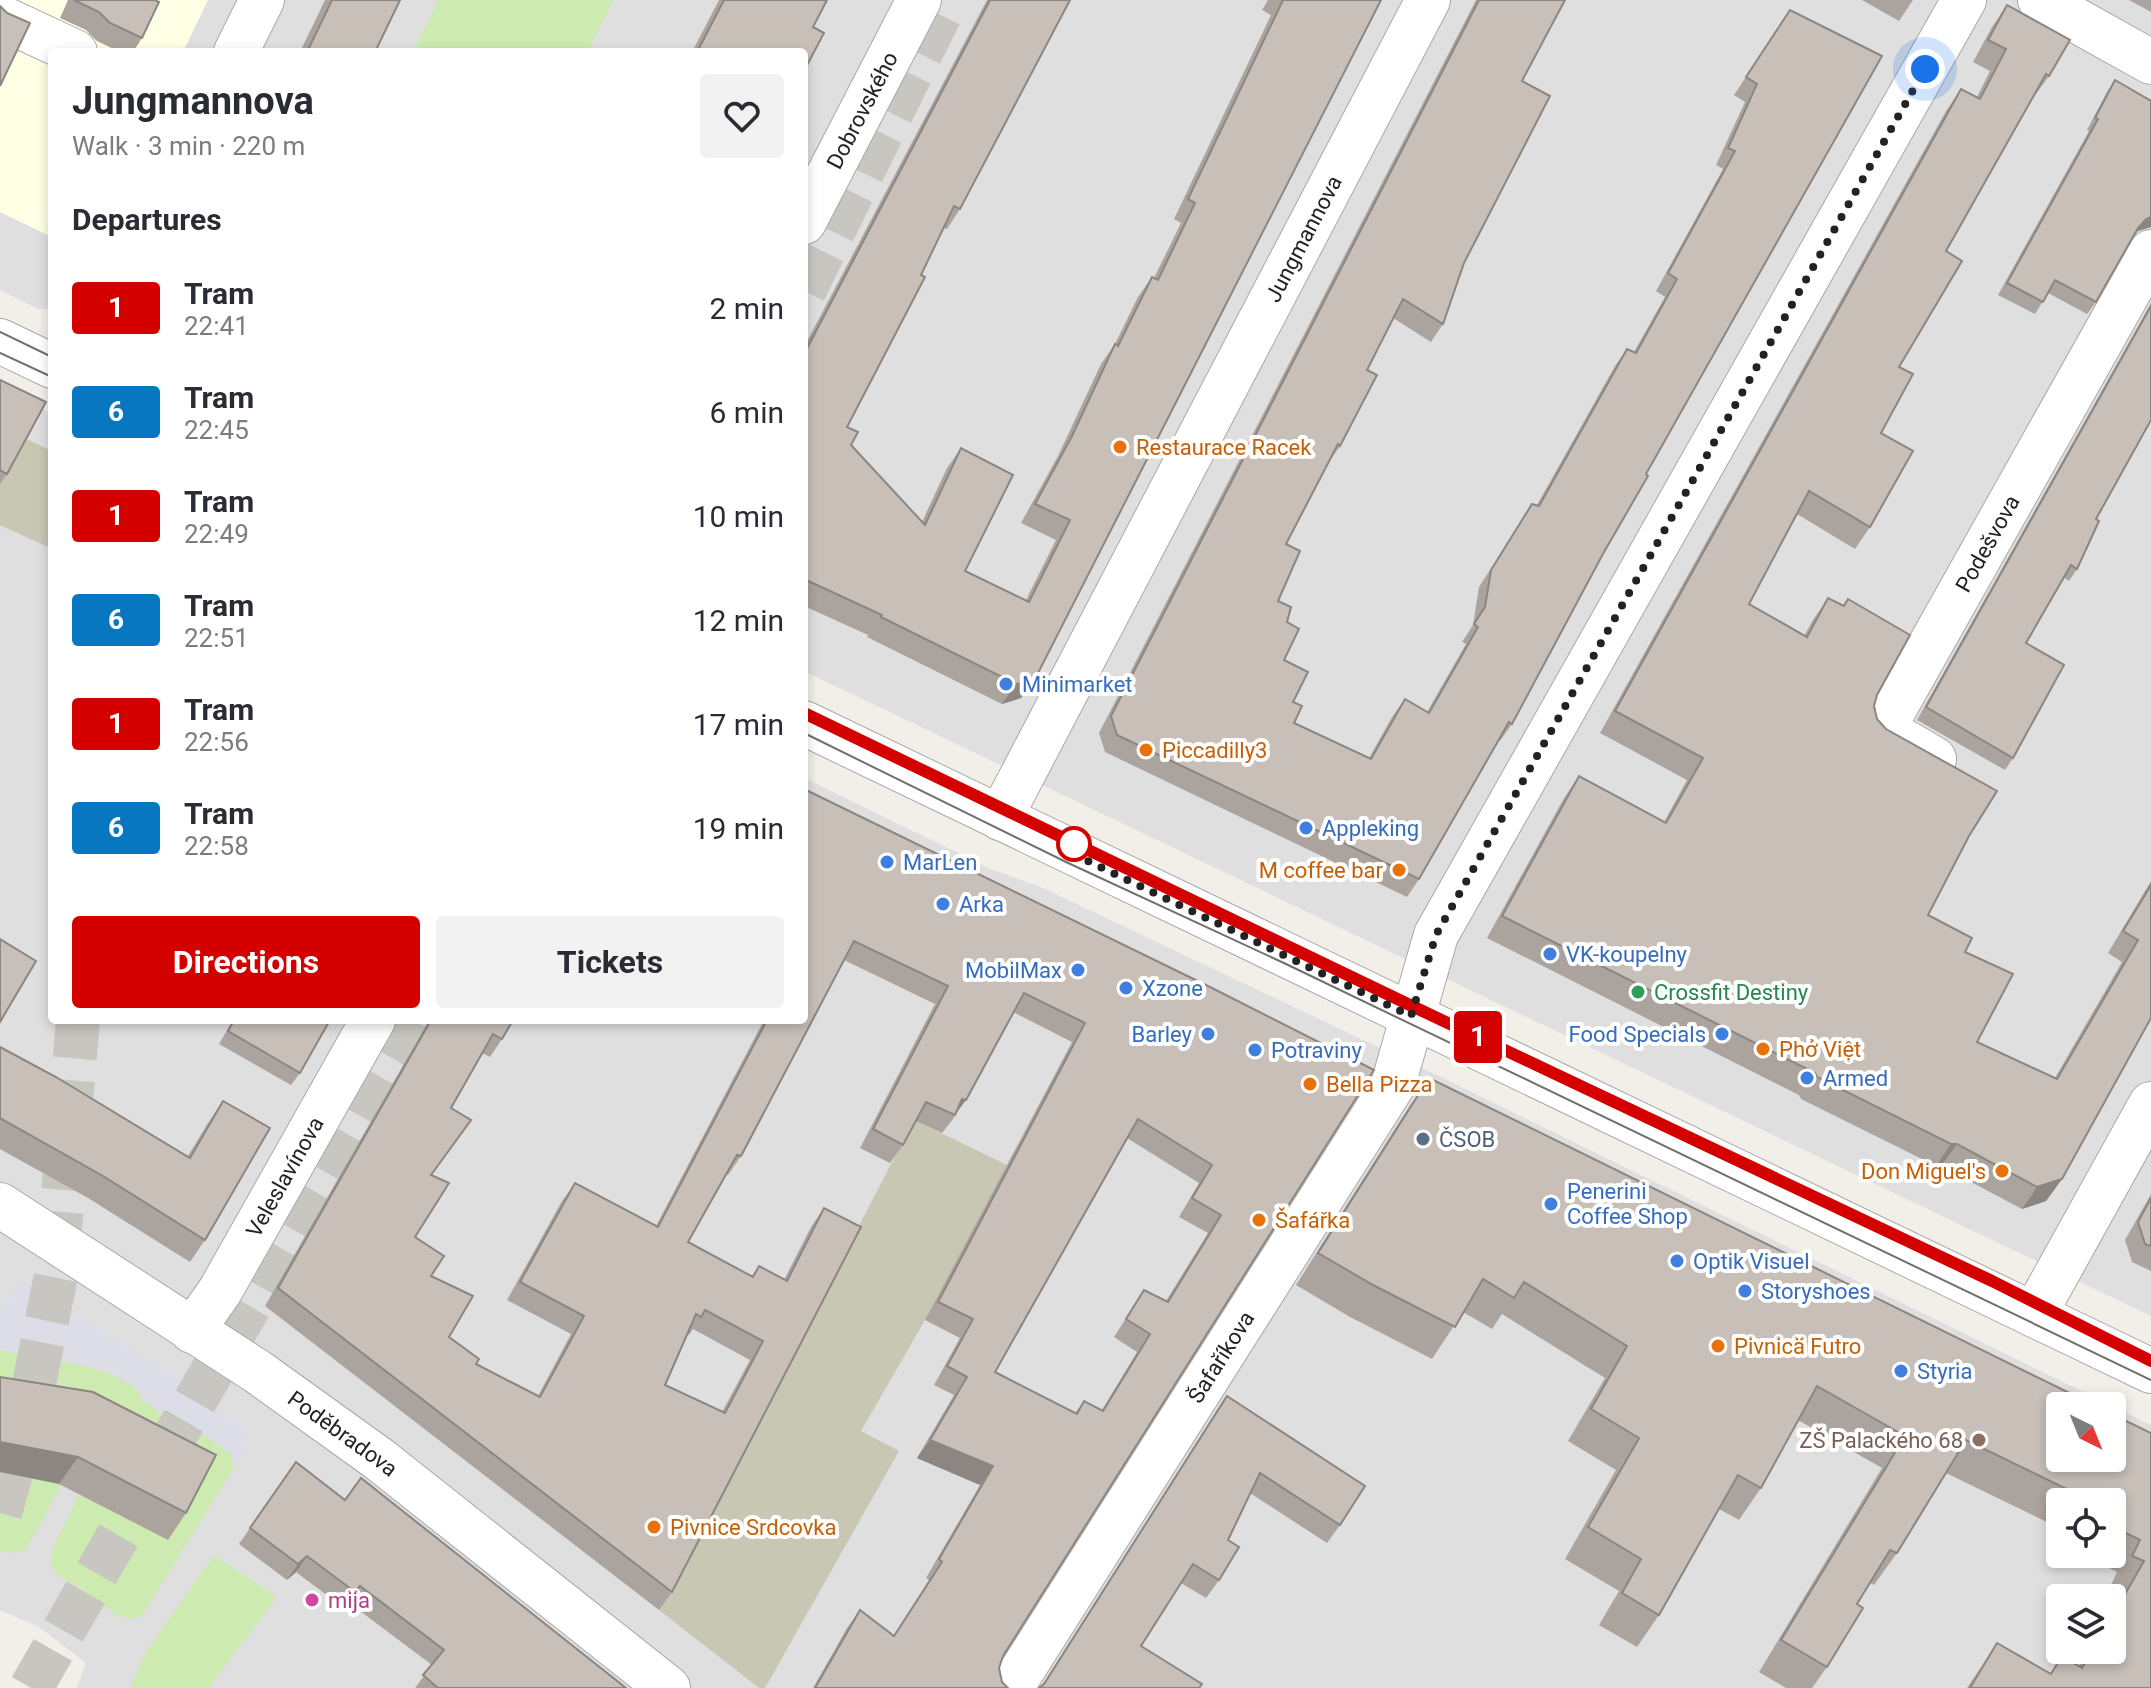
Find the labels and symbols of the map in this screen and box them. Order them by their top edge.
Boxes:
street label: Dobrovského [822,48,903,173]
your location [1905,49,1945,89]
street label: Jungmannova [1260,171,1347,306]
place label: Restaurace Racek [1136,435,1312,460]
marker: Restaurace Racek [1111,438,1129,456]
street label: Podešvova [1951,491,2025,597]
place label: Minimarket [1022,672,1133,697]
marker: Minimarket [997,675,1015,693]
place label: Piccadilly3 [1162,738,1267,763]
marker: Piccadilly3 [1137,741,1155,759]
place label: Appleking [1322,816,1419,841]
marker: Appleking [1297,819,1315,837]
unlabelled marker [1057,827,1091,861]
place label: MarLen [903,850,977,875]
marker: MarLen [878,853,896,871]
place label: M coffee bar [1259,858,1384,883]
marker: M coffee bar [1390,861,1408,879]
place label: Arka [959,892,1004,917]
marker: Arka [934,895,952,913]
place label: VK-koupelny [1566,942,1688,967]
marker: VK-koupelny [1541,945,1559,963]
place label: MobilMax [965,958,1062,983]
marker: MobilMax [1069,961,1087,979]
place label: Xzone [1142,976,1203,1001]
marker: Xzone [1117,979,1135,997]
place label: Crossfit Destiny [1654,980,1809,1005]
marker: Crossfit Destiny [1629,983,1647,1001]
line badge: 1 [1452,1011,1504,1063]
place label: Barley [1132,1022,1193,1047]
place label: Food Specials [1568,1022,1706,1047]
marker: Barley [1199,1025,1217,1043]
marker: Food Specials [1713,1025,1731,1043]
place label: Phở Việt [1779,1037,1861,1062]
place label: Potraviny [1271,1038,1362,1063]
marker: Phở Việt [1754,1040,1772,1058]
marker: Potraviny [1246,1041,1264,1059]
place label: Armed [1823,1066,1888,1091]
marker: Armed [1798,1069,1816,1087]
place label: Bella Pizza [1326,1072,1433,1097]
marker: Bella Pizza [1301,1075,1319,1093]
street label: Veleslavínova [241,1113,329,1241]
place label: ČSOB [1439,1126,1495,1152]
marker: ČSOB [1414,1130,1432,1148]
place label: Don Miguel's [1861,1159,1986,1184]
marker: Don Miguel's [1993,1162,2011,1180]
place label: Penerini Coffee Shop [1567,1179,1688,1229]
marker: Penerini Coffee Shop [1542,1195,1560,1213]
place label: Šafářka [1275,1207,1350,1233]
marker: Šafářka [1250,1211,1268,1229]
place label: Optik Visuel [1693,1249,1810,1274]
marker: Optik Visuel [1668,1252,1686,1270]
place label: Storyshoes [1761,1279,1871,1304]
marker: Storyshoes [1736,1282,1754,1300]
street label: Šafaříkova [1182,1307,1259,1408]
place label: Pivnicä Futro [1734,1334,1861,1359]
marker: Pivnicä Futro [1709,1337,1727,1355]
place label: Styria [1917,1359,1972,1384]
marker: Styria [1892,1362,1910,1380]
street label: Poděbradova [283,1386,402,1482]
north arrow [2046,1392,2126,1472]
place label: ZŠ Palackého 68 [1799,1427,1963,1453]
marker: ZŠ Palackého 68 [1970,1431,1988,1449]
place label: Pivnice Srdcovka [670,1515,836,1540]
marker: Pivnice Srdcovka [645,1518,663,1536]
place label: mija [328,1588,370,1613]
marker: mija [303,1591,321,1609]

